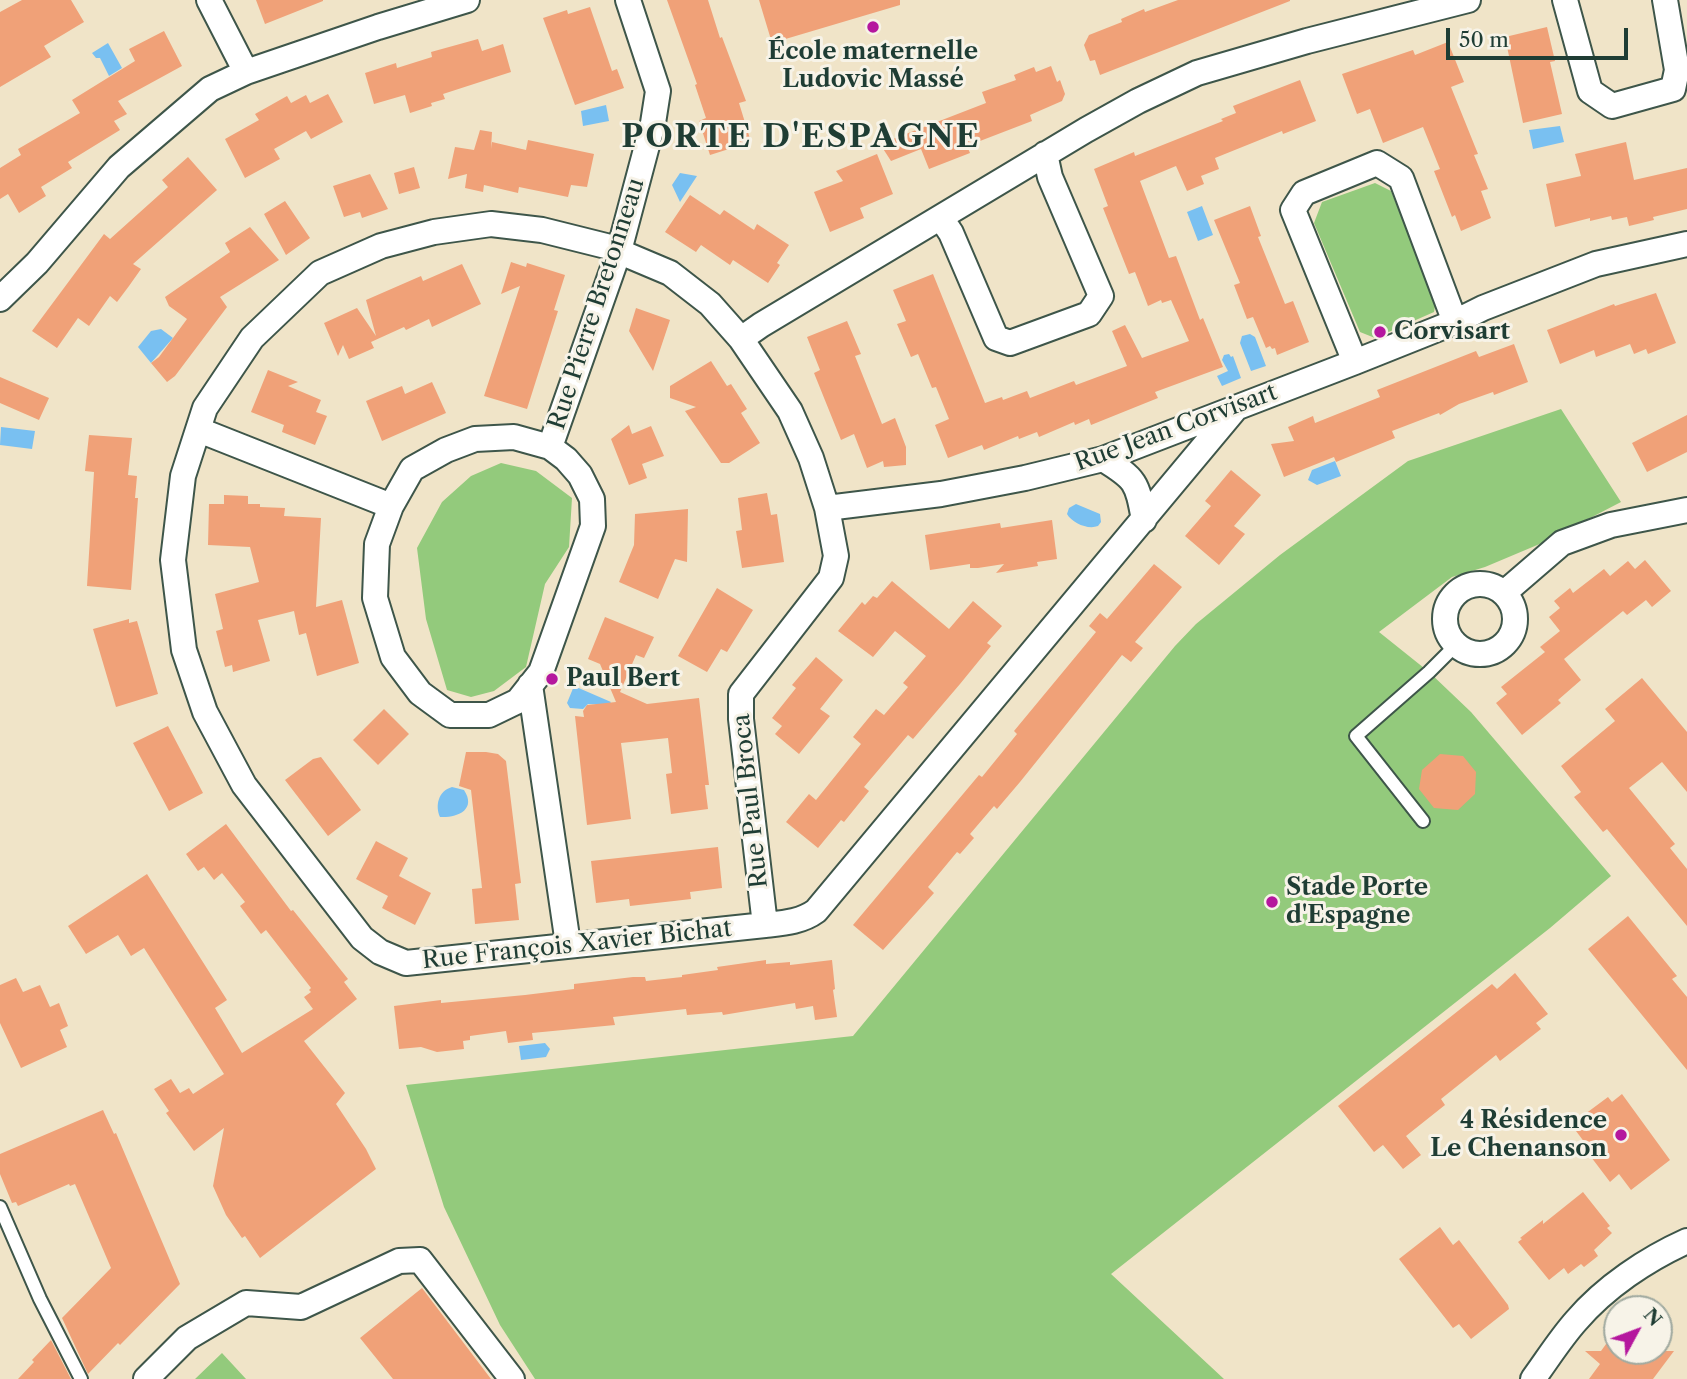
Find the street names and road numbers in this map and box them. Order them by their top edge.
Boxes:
street label: Rue Pierre Bretonneau [543,175,651,433]
street label: Rue Jean Corvisart [1071,378,1281,478]
street label: Rue Paul Broca [728,712,774,890]
street label: Rue François Xavier Bichat [421,914,733,976]

